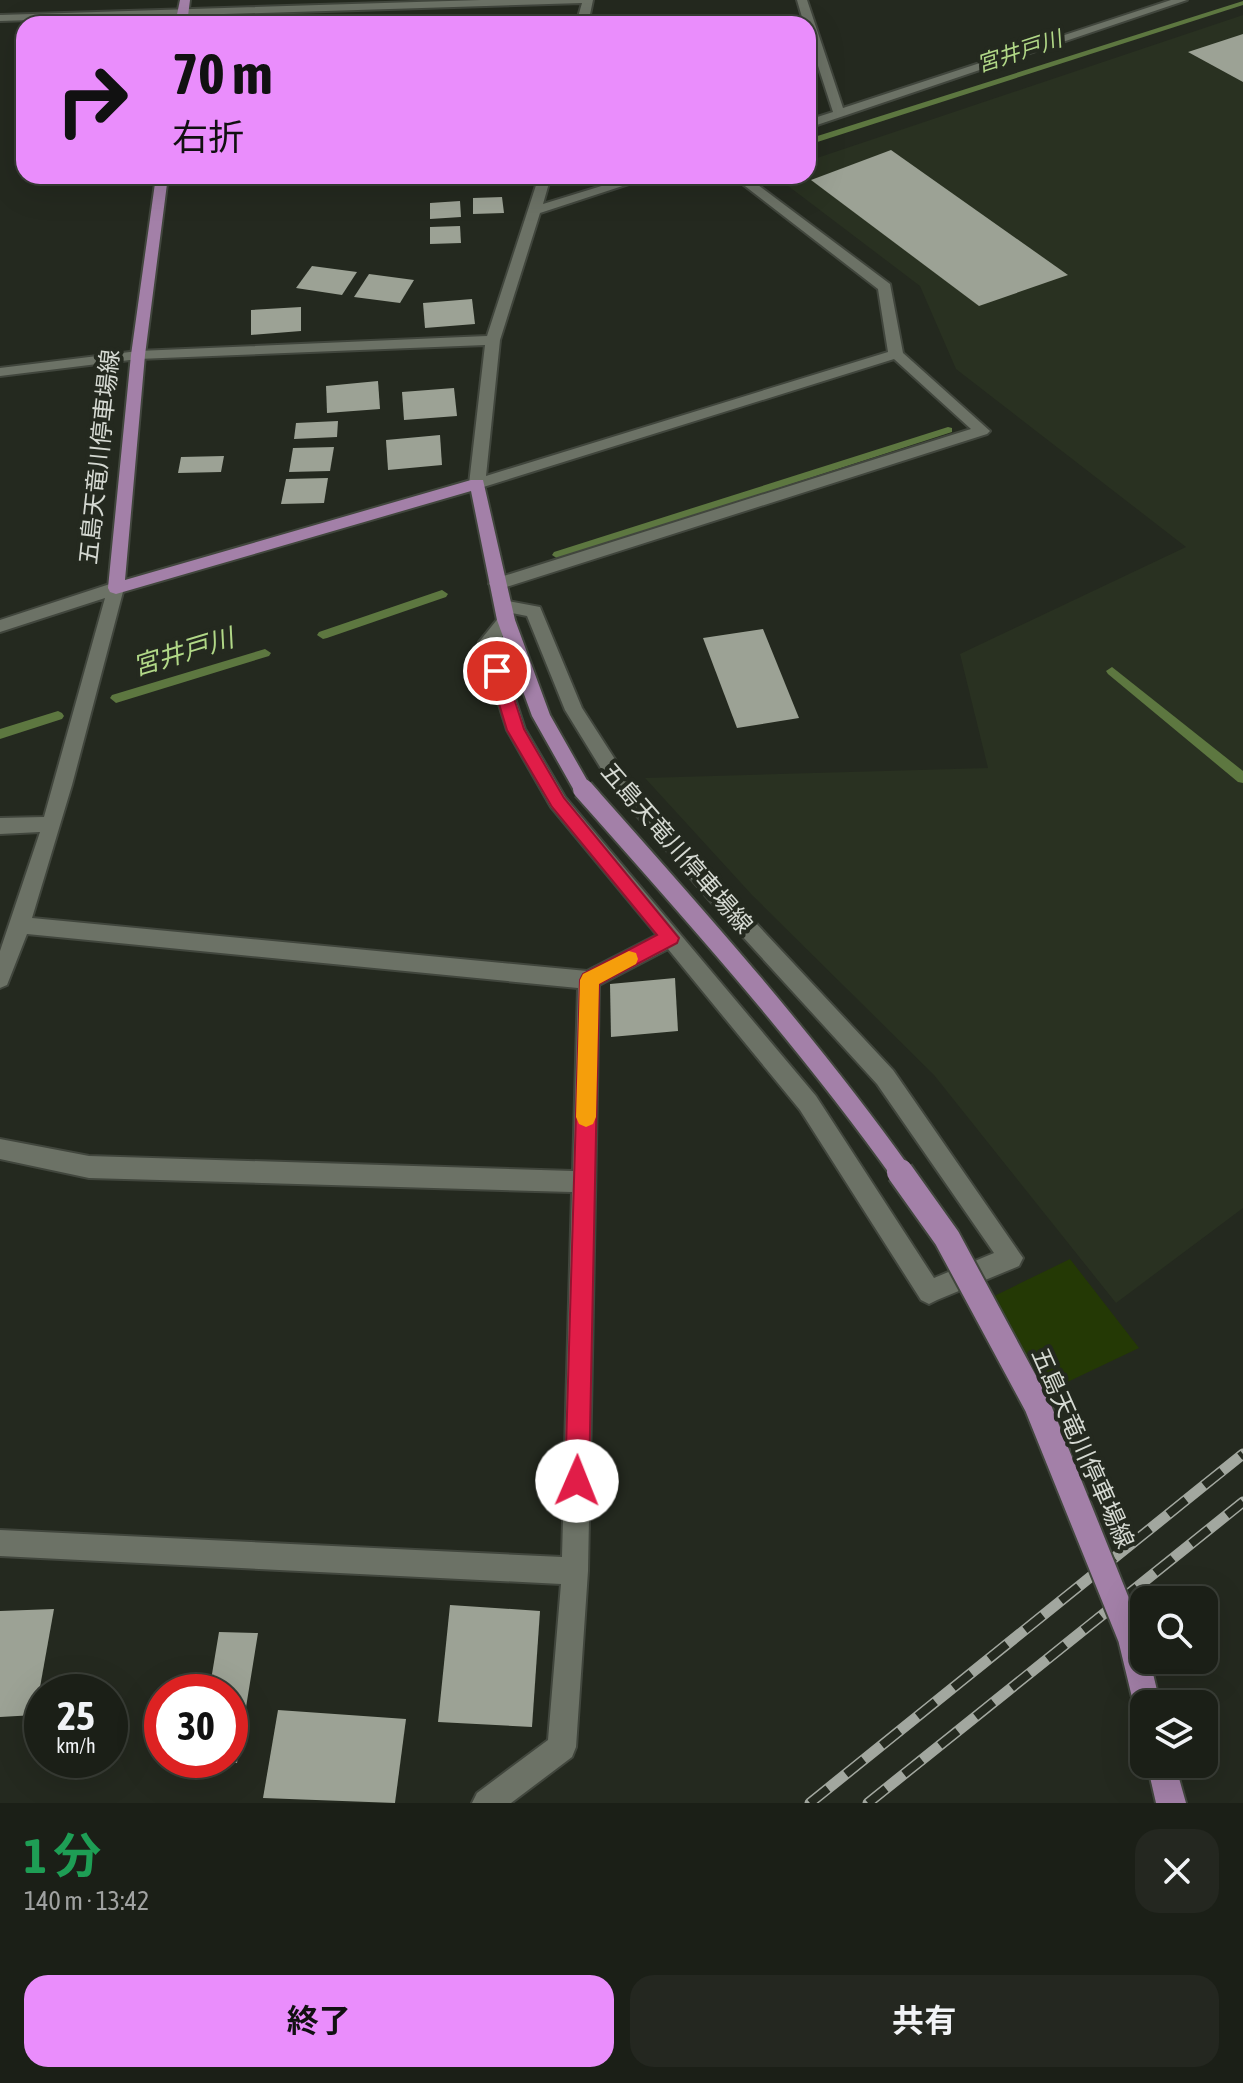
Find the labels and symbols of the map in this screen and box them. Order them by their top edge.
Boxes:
water label: 宮井戸川 [973,24,1067,77]
street label: 五島天竜川停車場線 [74,348,124,566]
water label: 宮井戸川 [129,622,240,682]
pin [463,637,531,705]
street label: 五島天竜川停車場線 [596,758,758,938]
street label: 五島天竜川停車場線 [1027,1344,1139,1552]
position arrow [535,1439,619,1523]
speed limit sign: 30 [144,1674,248,1778]

